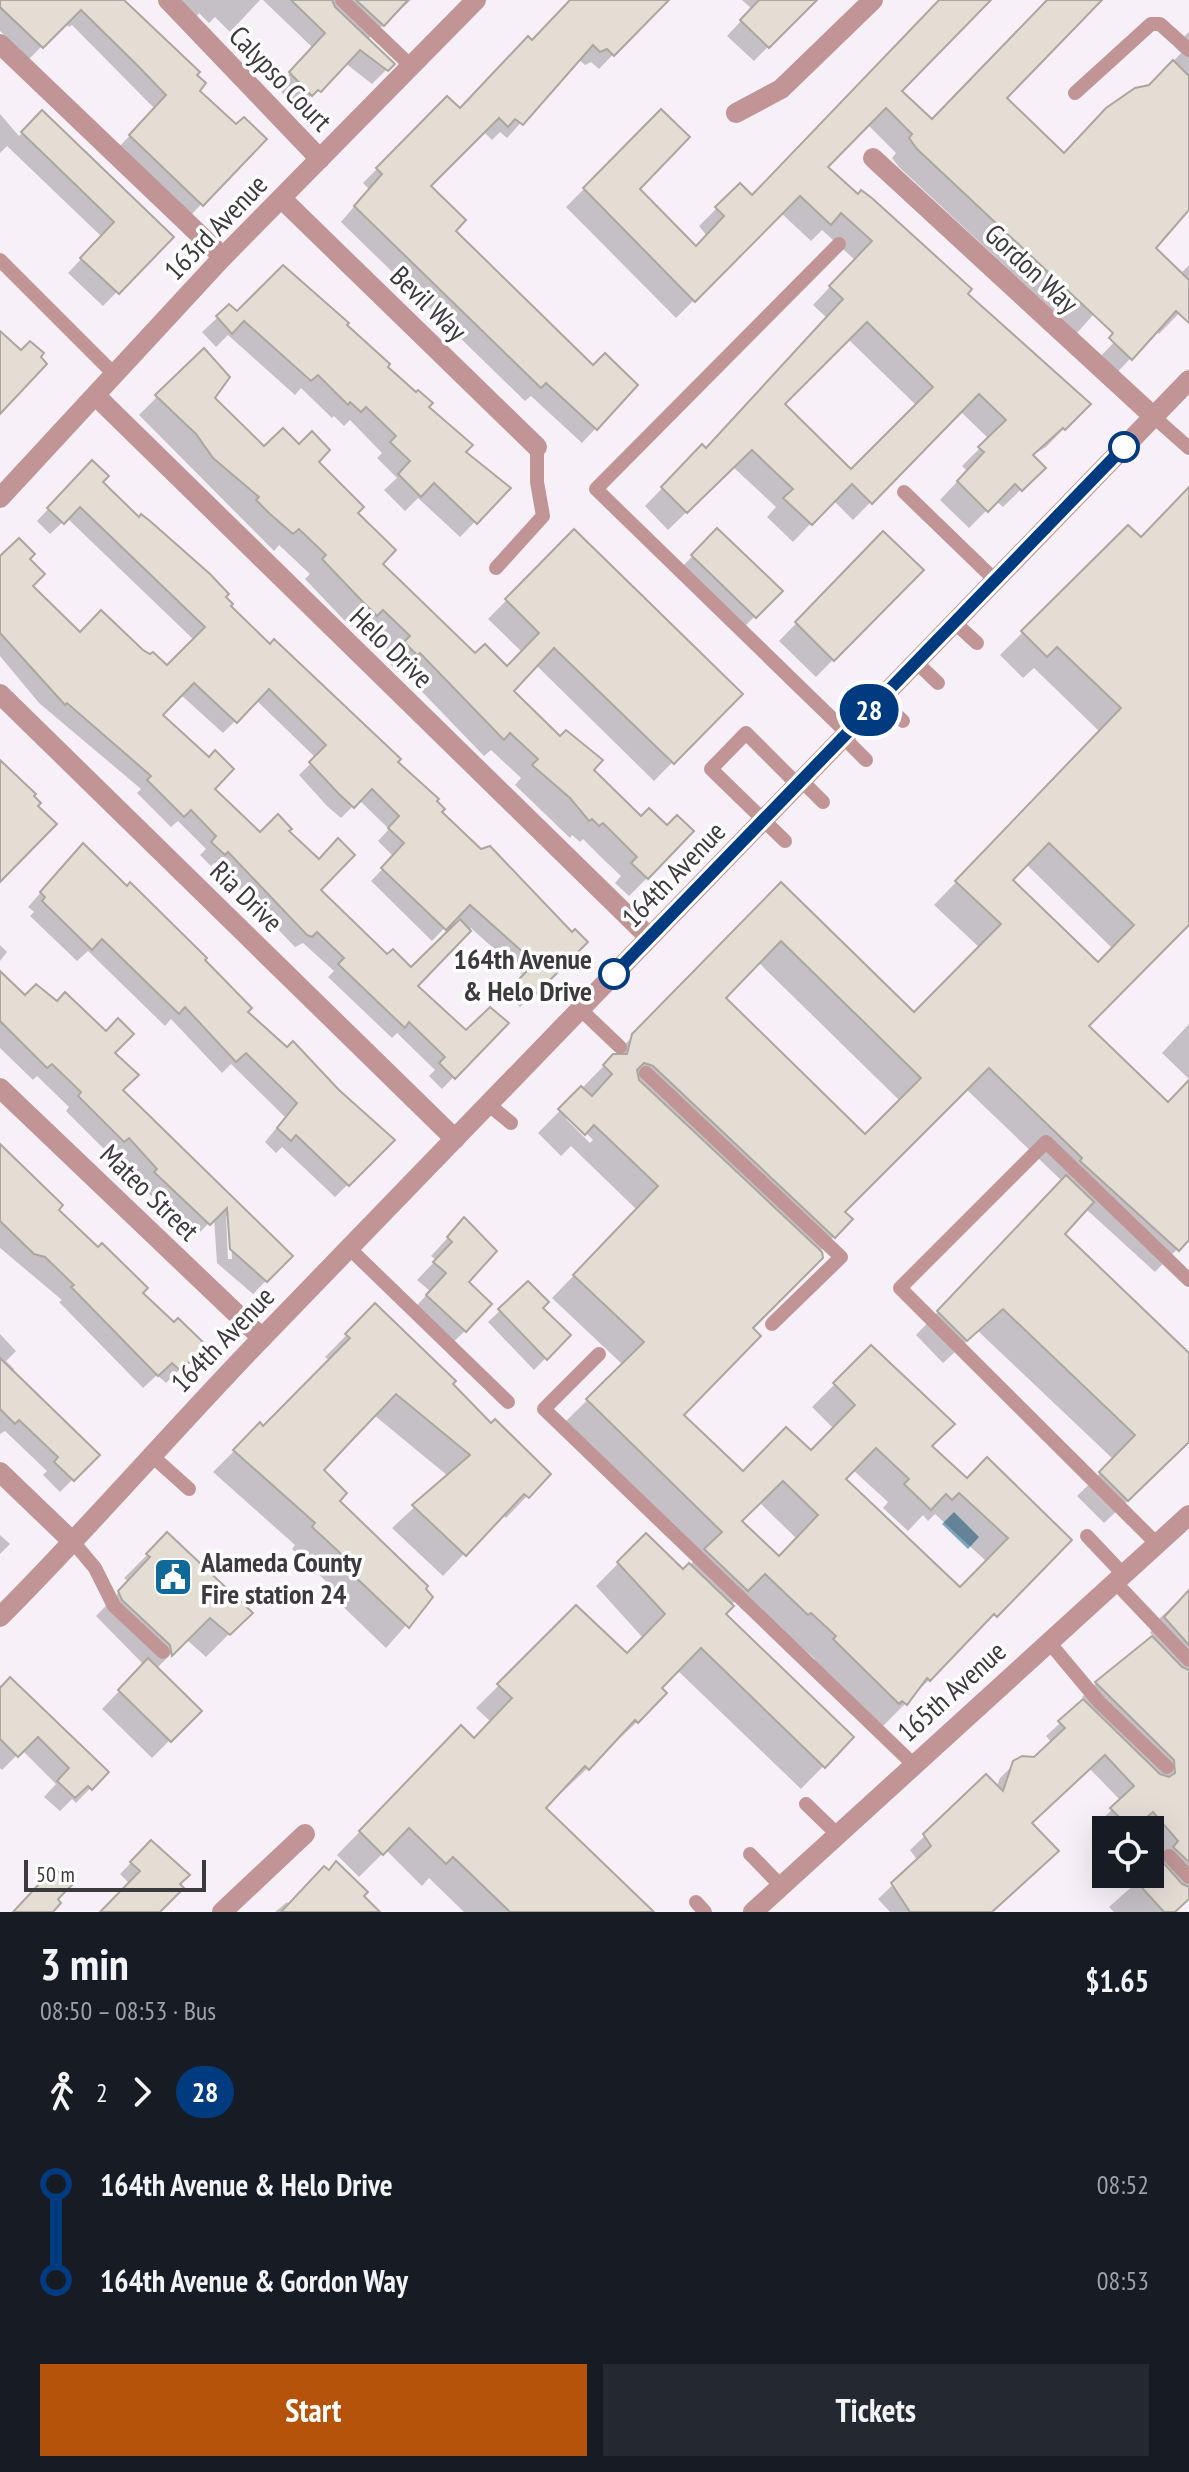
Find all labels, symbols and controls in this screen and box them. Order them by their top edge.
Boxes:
street label: Calypso Court [222,17,341,139]
street label: 163rd Avenue [155,166,275,288]
street label: Gordon Way [977,215,1087,321]
street label: Bevil Way [383,257,476,349]
unlabelled marker [1109,432,1139,462]
street label: Helo Drive [342,598,442,696]
line badge: 28 [833,684,905,736]
text: 28 [856,691,882,728]
street label: 164th Avenue [613,813,733,935]
street label: Ria Drive [203,852,291,940]
place label: 164th Avenue & Helo Drive [454,940,592,1009]
marker: 164th Avenue & Helo Drive [599,959,629,989]
street label: Mateo Street [93,1136,208,1249]
street label: 164th Avenue [162,1278,282,1400]
place label: Alameda County Fire station 24 [200,1543,362,1612]
public building icon: Alameda County Fire station 24 [152,1556,194,1598]
street label: 165th Avenue [889,1632,1013,1750]
map controls [1092,1816,1164,1888]
button: locate [1092,1816,1164,1888]
scale bar [24,1856,206,1892]
text: 50 m [36,1860,75,1888]
text: 3 min [40,1935,129,1992]
text: $1.65 [1085,1961,1149,2000]
text: 08:50 – 08:53 · Bus [40,1994,216,2027]
icon: walk [40,2070,84,2114]
icon: forward [120,2070,164,2114]
text: 28 [192,2073,218,2110]
text: 2 [96,2076,108,2109]
text: 164th Avenue & Helo Drive [100,2165,393,2204]
text: 08:52 [1097,2168,1149,2201]
text: 164th Avenue & Gordon Way [100,2261,408,2300]
text: 08:53 [1097,2264,1149,2297]
button: Start [40,2364,587,2456]
button: Tickets [603,2364,1149,2456]

